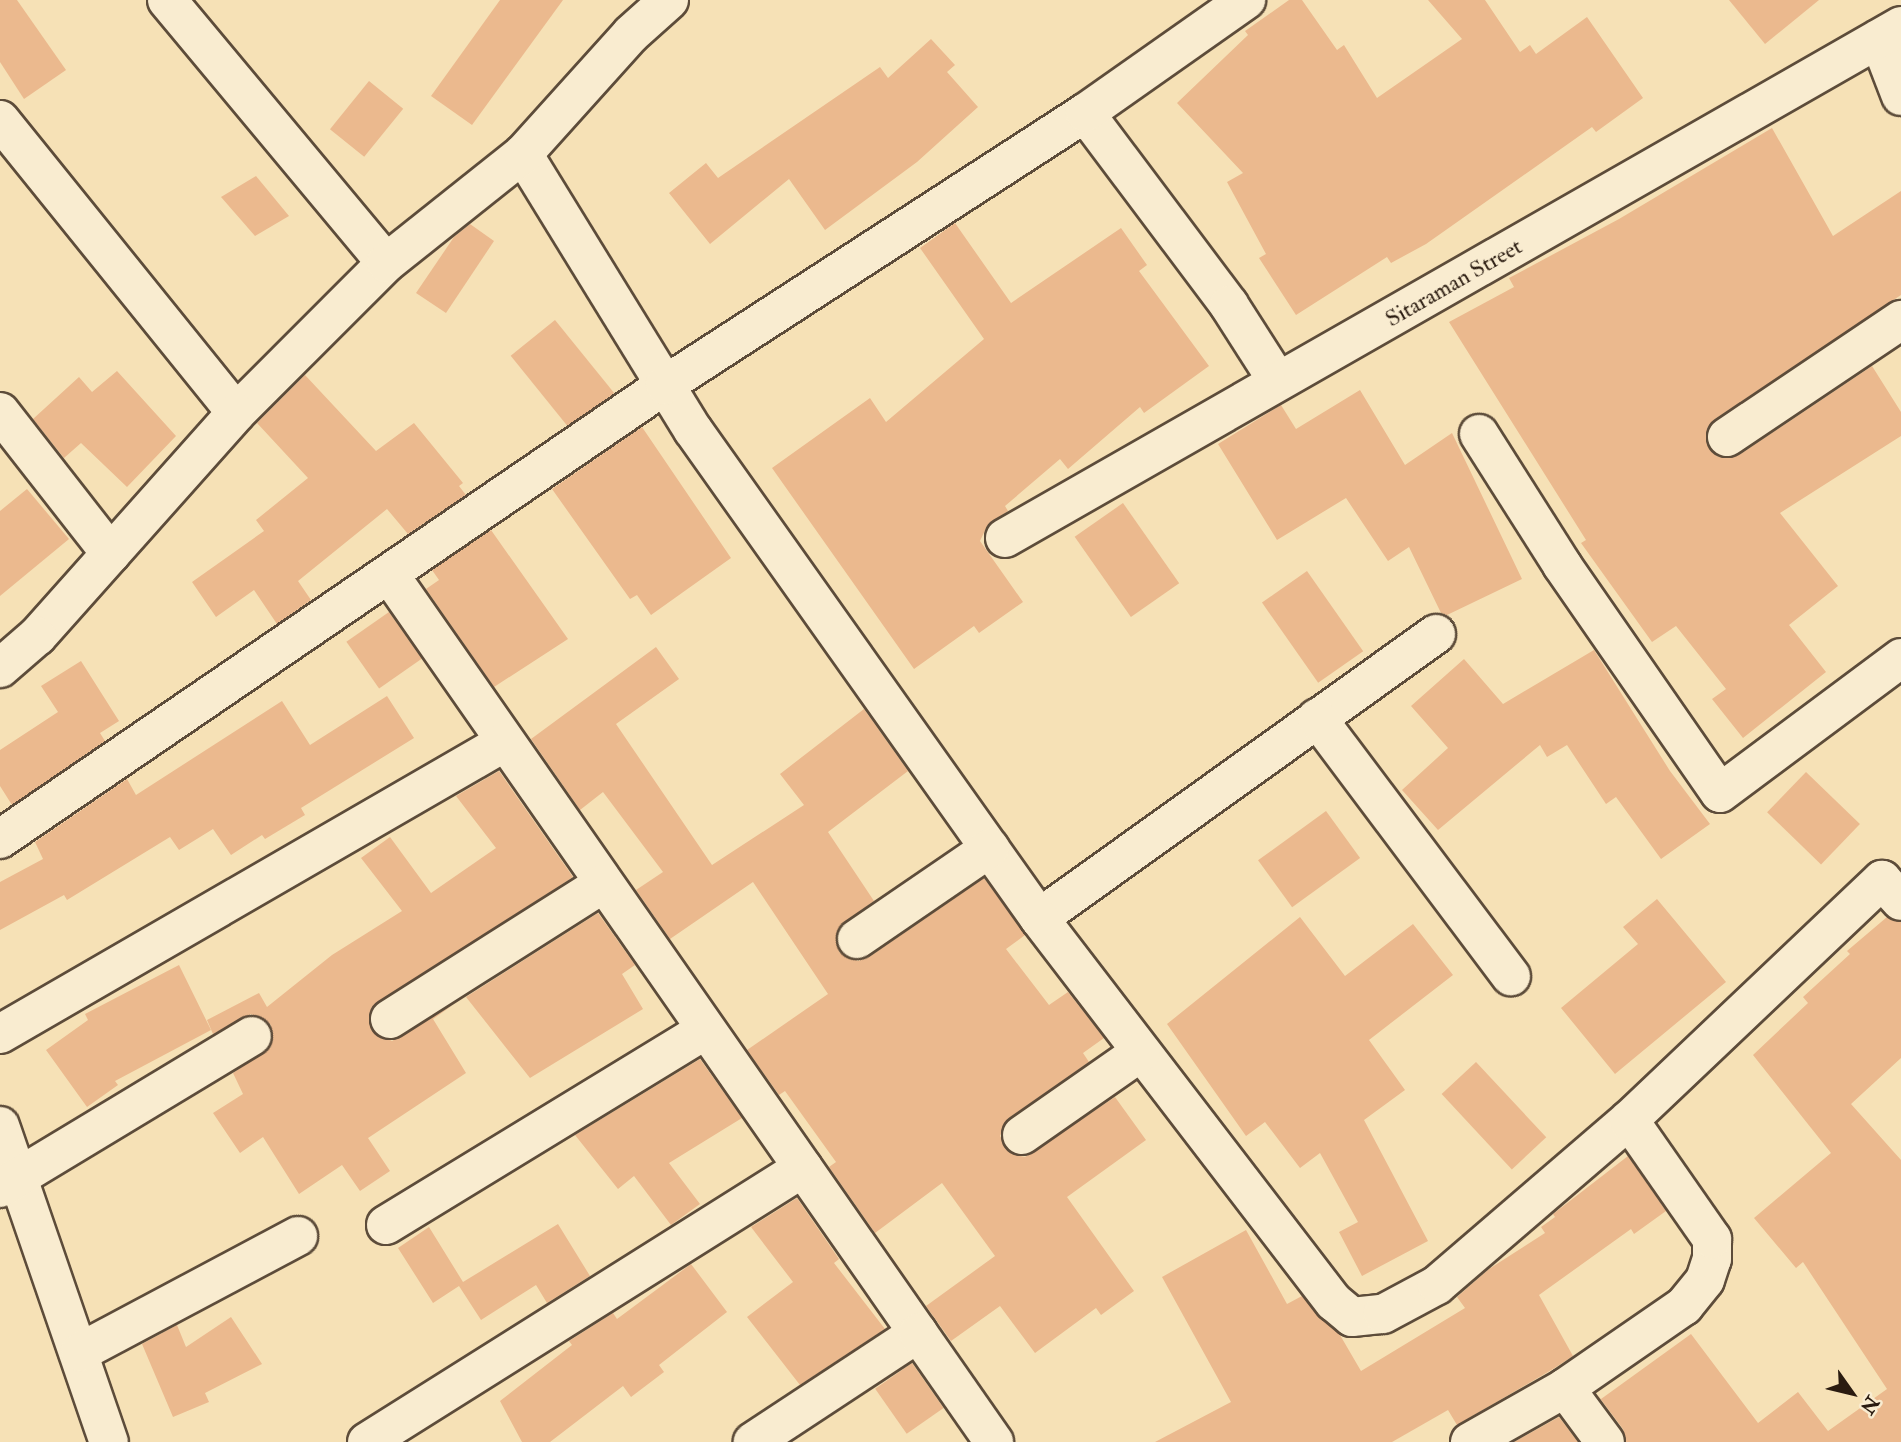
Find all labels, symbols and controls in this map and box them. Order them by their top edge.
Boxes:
street label: Sitaraman Street [1381,233,1527,333]
north arrow [1817,1358,1887,1428]
text: N [1855,1391,1884,1419]

